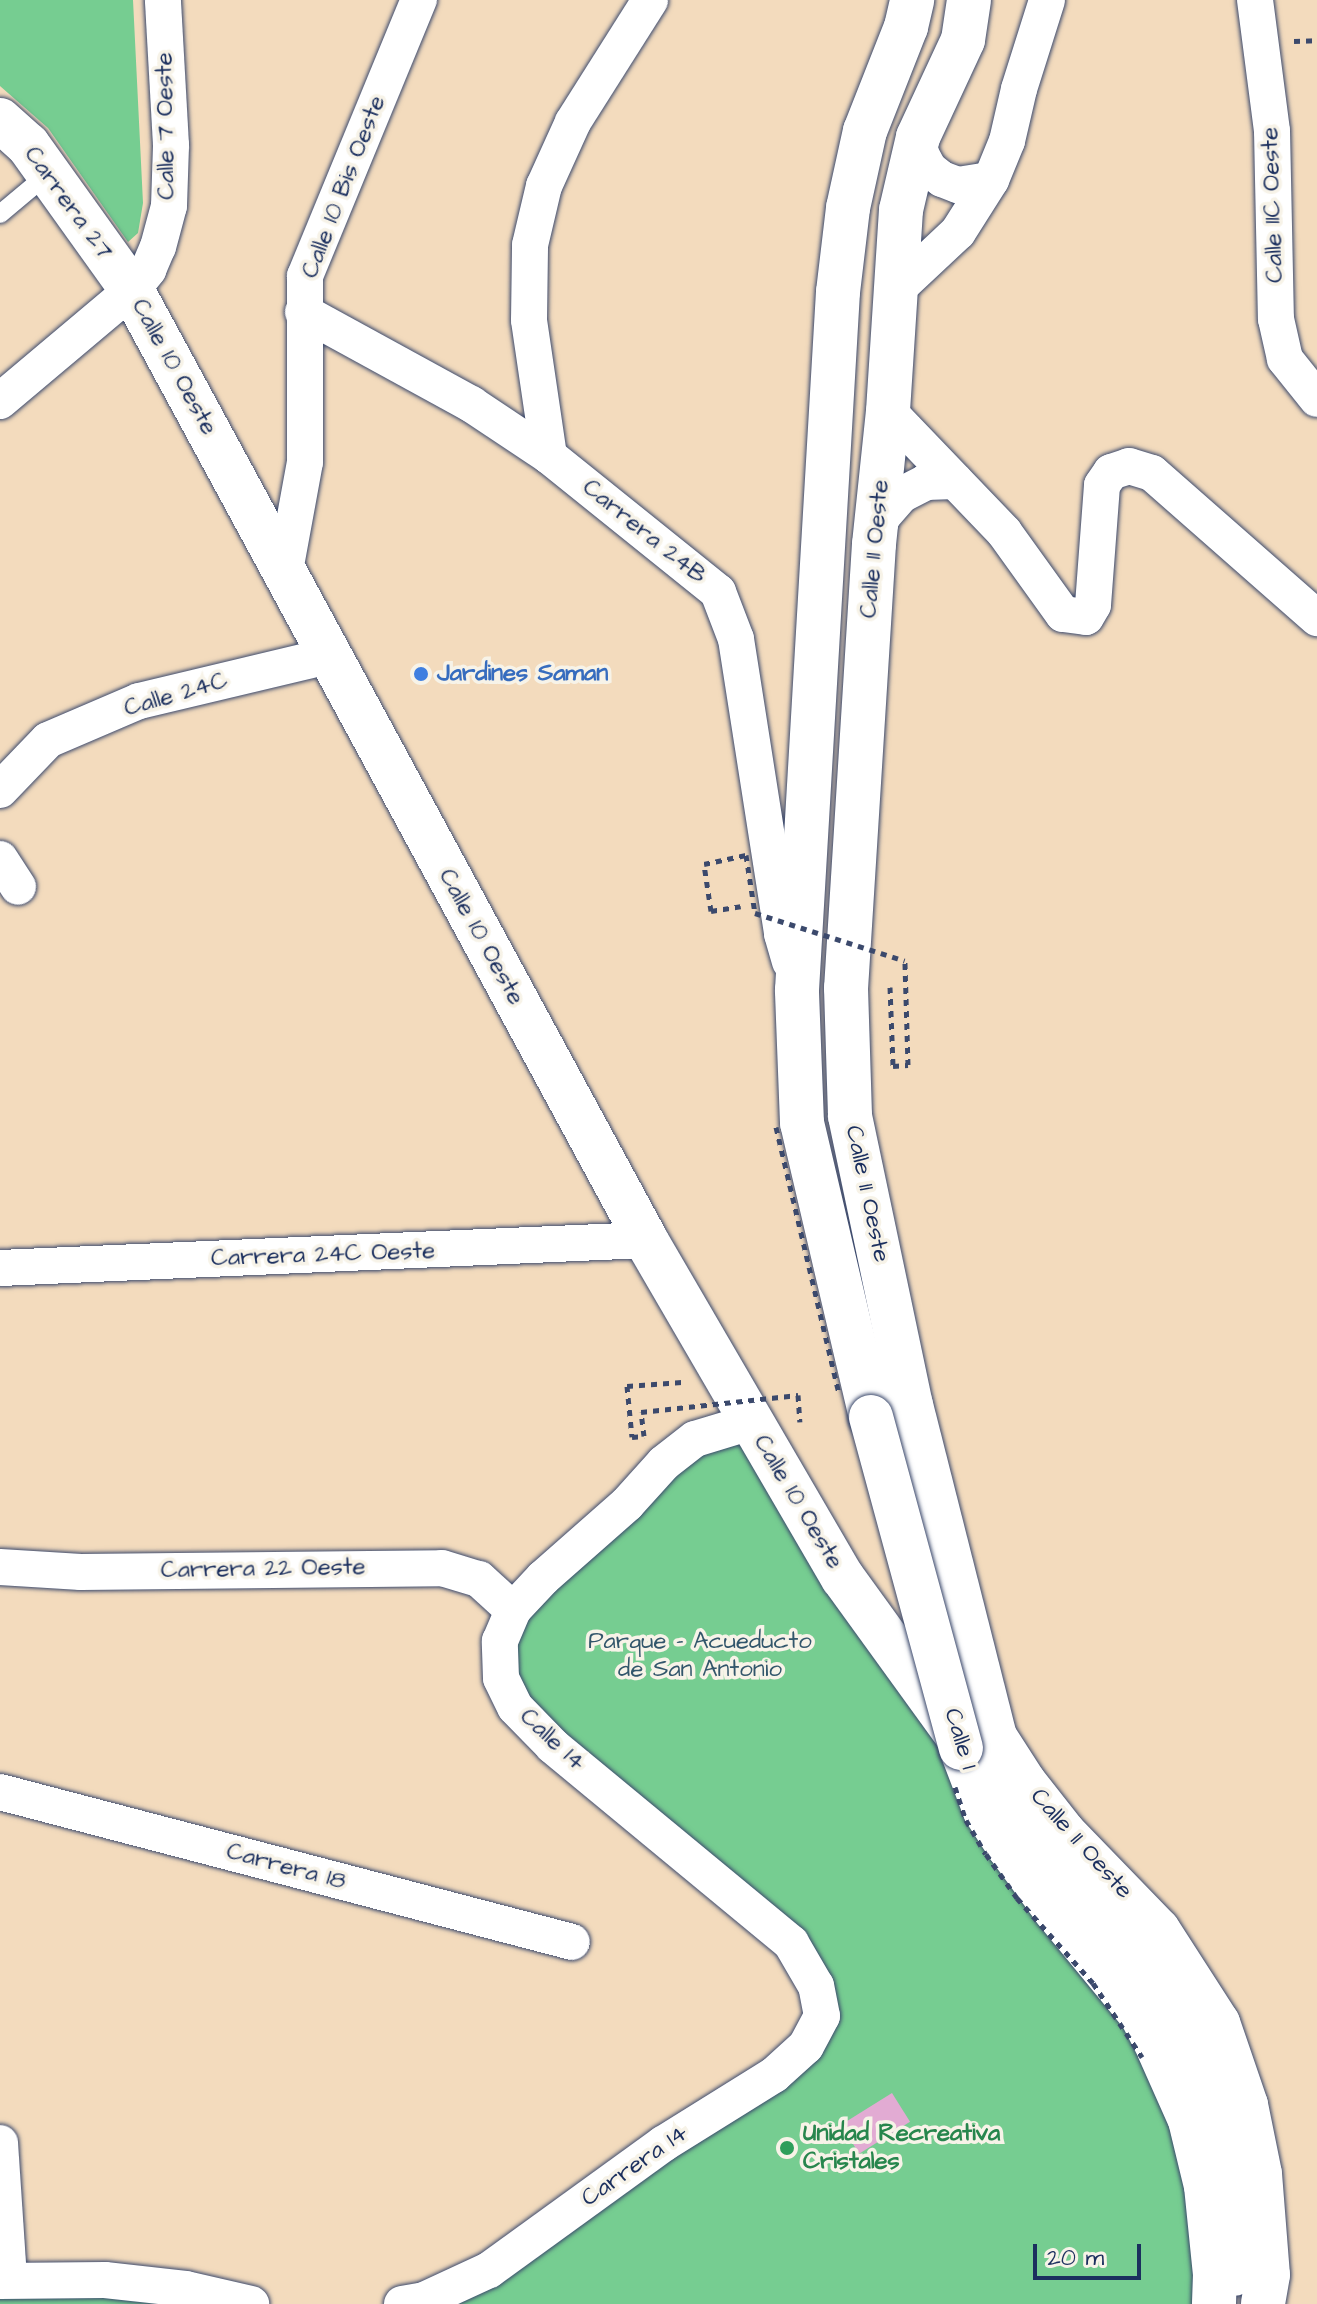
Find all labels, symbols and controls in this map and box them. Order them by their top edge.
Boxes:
street label: Calle 7 Oeste [150,52,182,200]
street label: Calle 10 Bis Oeste [296,92,392,282]
street label: Calle 11C Oeste [1256,127,1290,283]
street label: Carrera 27 [17,141,119,265]
street label: Calle 10 Oeste [125,294,223,440]
street label: Carrera 24B [576,473,712,591]
street label: Calle 11 Oeste [855,479,895,619]
place label: Jardines Saman [437,660,608,688]
marker: Jardines Saman [412,665,430,683]
street label: Calle 24C [121,666,231,724]
street label: Calle 10 Oeste [432,864,530,1010]
street label: Calle 11 Oeste [838,1123,896,1265]
street label: Carrera 24C Oeste [210,1237,436,1273]
street label: Calle 10 Oeste [747,1430,849,1574]
street label: Carrera 22 Oeste [160,1553,366,1585]
park label: Parque - Acueducto de San Antonio [588,1628,812,1684]
street label: Calle 14 [513,1703,591,1777]
street label: Calle 1 [937,1705,983,1773]
street label: Calle 11 Oeste [1024,1783,1138,1905]
street label: Carrera 18 [223,1837,349,1897]
street label: Carrera 14 [576,2119,694,2213]
place label: Unidad Recreativa Cristales [803,2120,1000,2176]
marker: Unidad Recreativa Cristales [778,2139,796,2157]
scale bar [1037,2228,1145,2278]
text: 20 m [1047,2241,1104,2275]

